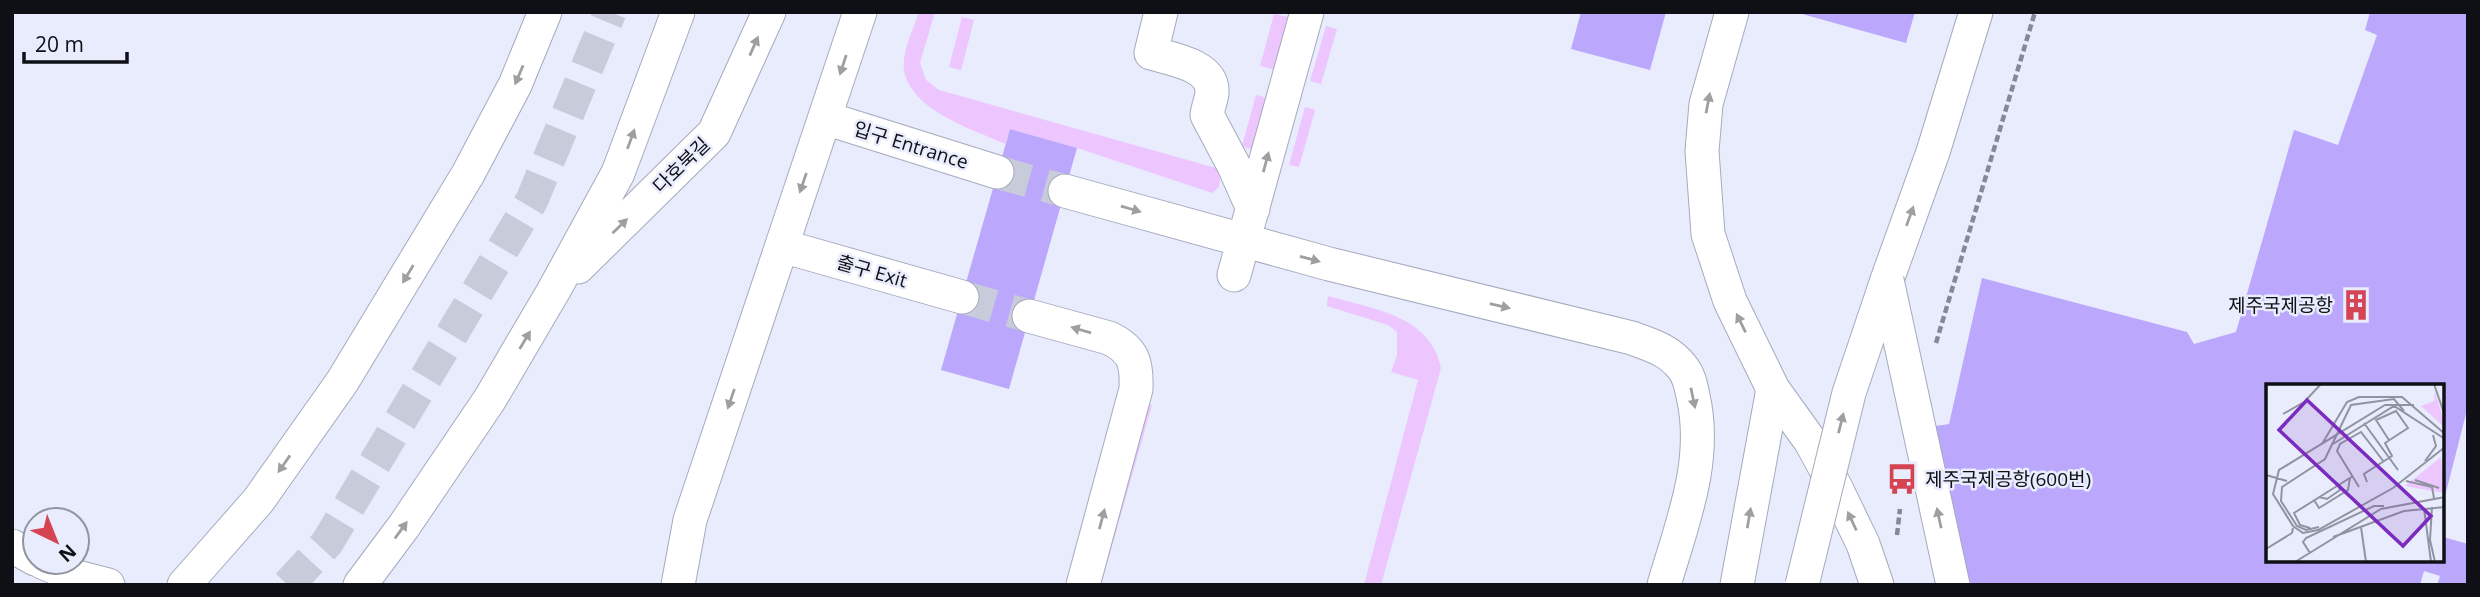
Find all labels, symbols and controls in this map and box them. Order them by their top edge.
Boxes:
scale bar [24,21,128,65]
text: 20 m [35,30,84,58]
one-way arrow [748,36,760,56]
one-way arrow [837,55,847,76]
one-way arrow [514,65,525,86]
one-way arrow [1702,92,1713,114]
street label: 입구 Entrance [850,115,972,175]
one-way arrow [625,128,636,149]
street label: 다호북길 [647,131,715,199]
one-way arrow [1262,151,1272,172]
one-way arrow [798,173,808,194]
one-way arrow [1120,205,1141,215]
one-way arrow [1905,205,1916,226]
one-way arrow [611,218,628,234]
street label: 출구 Exit [834,249,910,293]
one-way arrow [1300,255,1321,265]
one-way arrow [401,264,414,283]
building icon: 제주국제공항 [2339,288,2373,322]
place label: 제주국제공항 [2228,292,2333,318]
one-way arrow [1489,301,1511,312]
one-way arrow [1735,313,1747,333]
one-way arrow [1069,324,1091,335]
one-way arrow [518,330,531,349]
inset map [2266,384,2445,562]
one-way arrow [1688,387,1699,409]
one-way arrow [725,388,736,409]
one-way arrow [1836,412,1847,434]
one-way arrow [277,455,291,473]
bus stop icon: 제주국제공항(600번) [1885,462,1919,496]
place label: 제주국제공항(600번) [1925,466,2091,492]
north arrow [21,506,91,576]
one-way arrow [1744,507,1755,529]
one-way arrow [1933,507,1944,529]
one-way arrow [1097,508,1107,529]
one-way arrow [1846,511,1858,531]
one-way arrow [393,521,407,539]
text: N [53,539,82,568]

